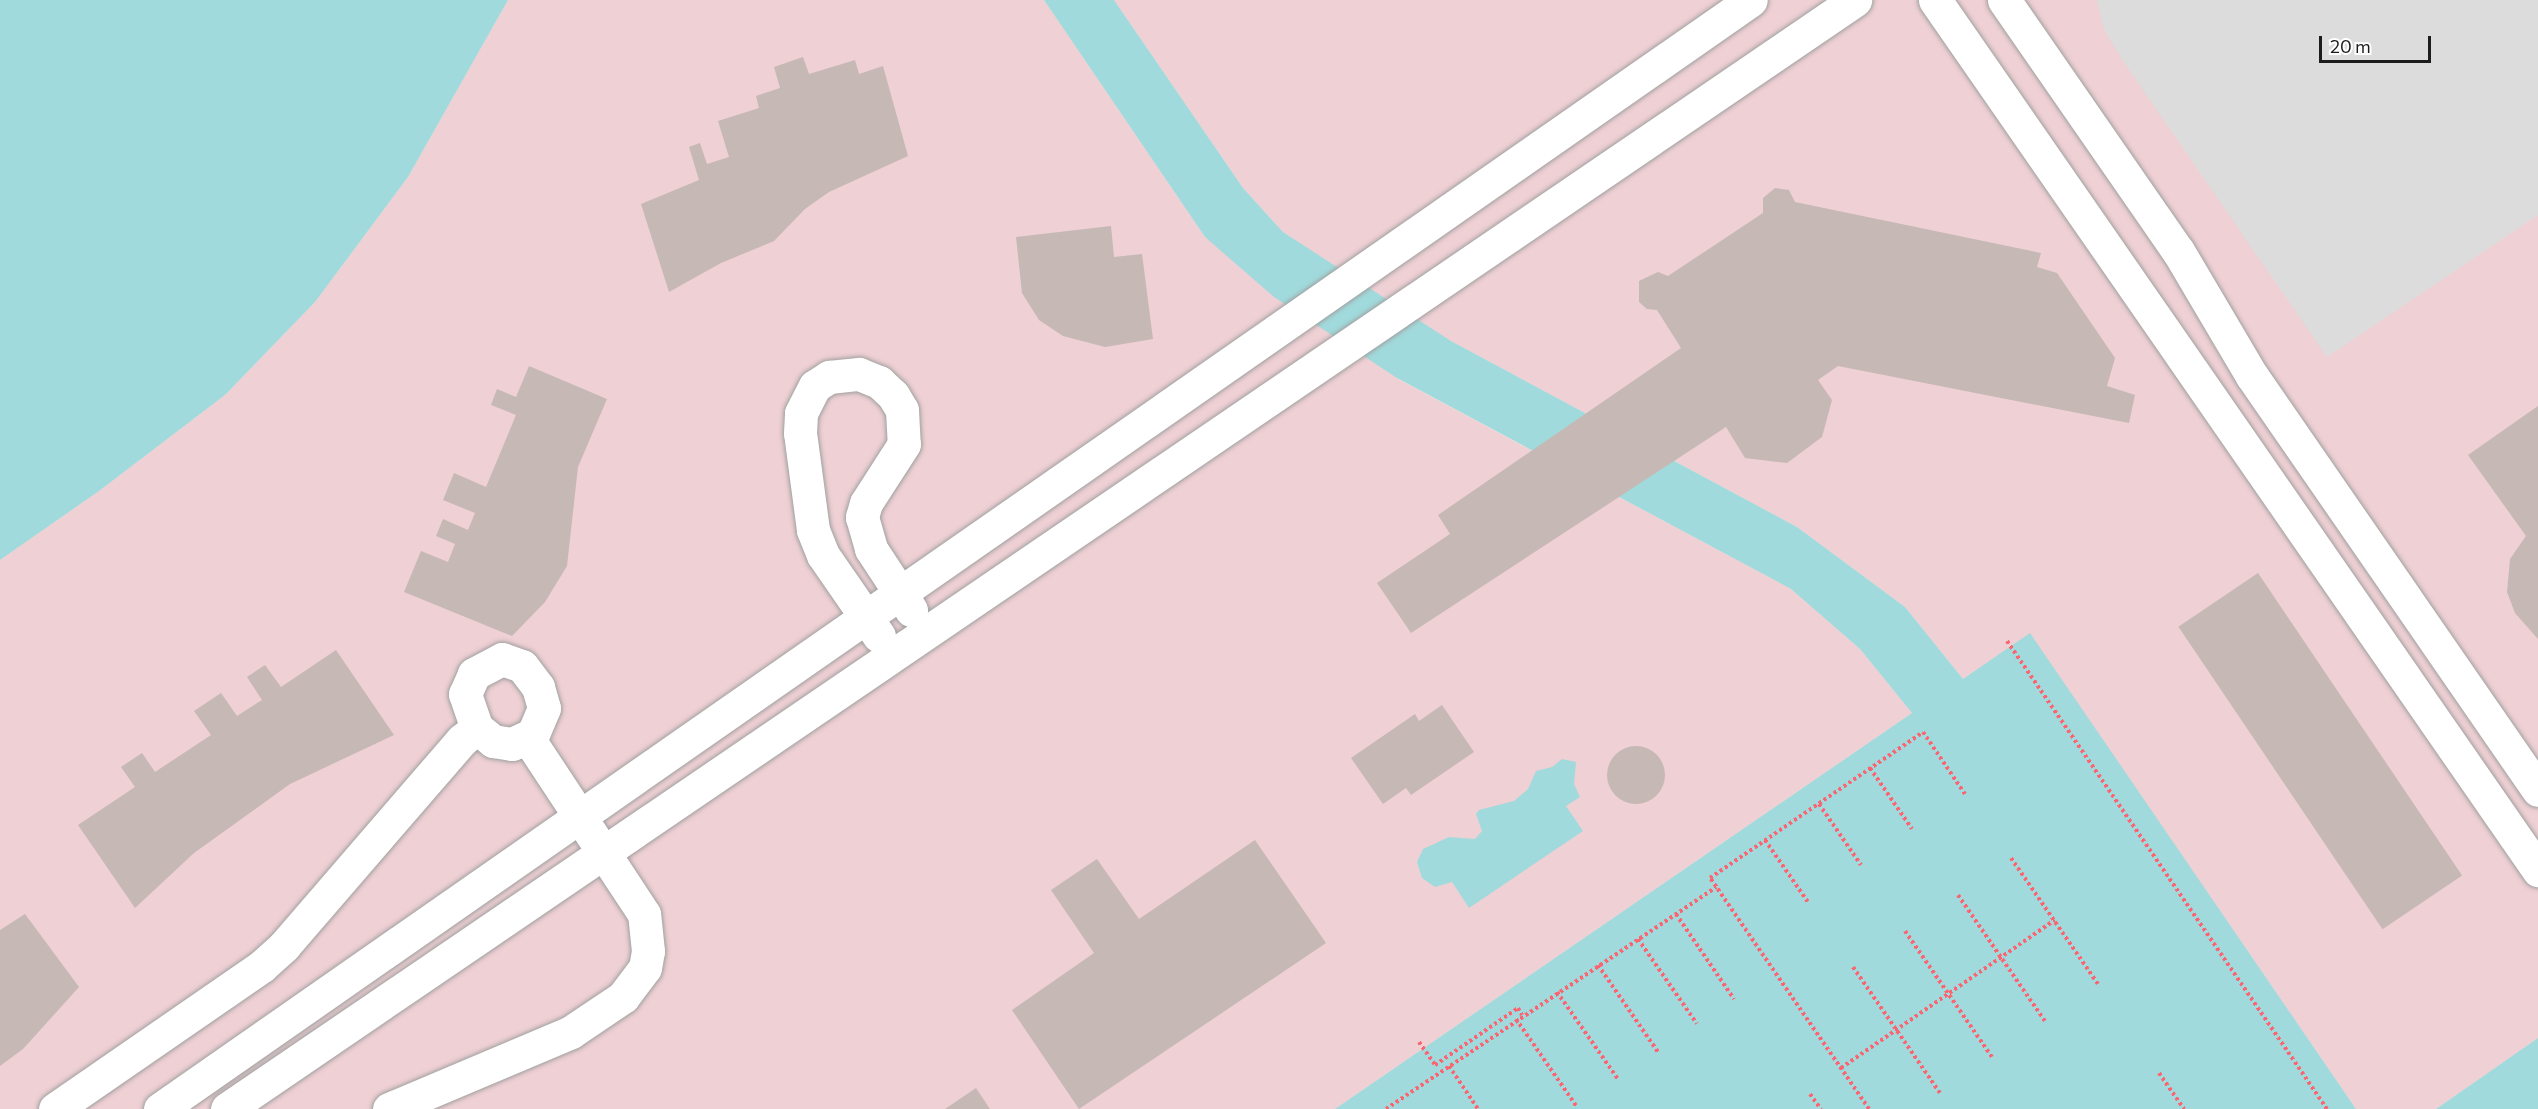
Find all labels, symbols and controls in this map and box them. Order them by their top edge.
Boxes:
scale bar [2322,24,2434,62]
text: 20 m [2330,35,2371,57]

